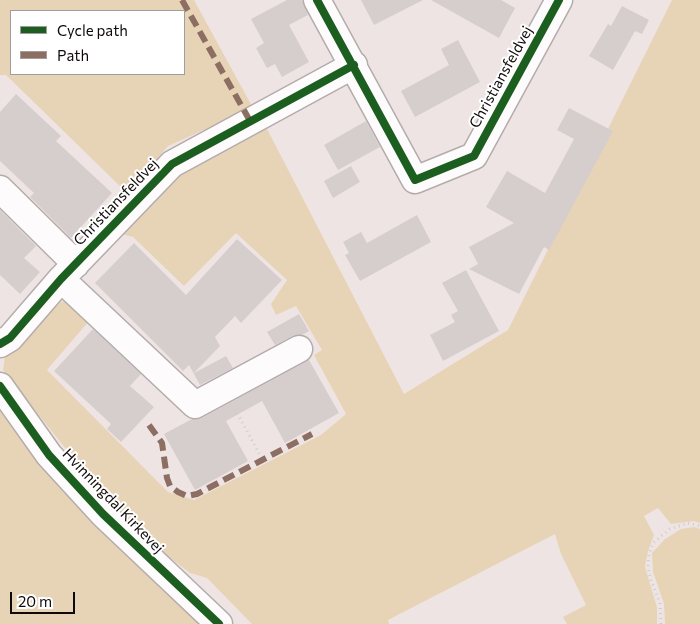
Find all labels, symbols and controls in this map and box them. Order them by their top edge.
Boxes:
legend [10,10,185,75]
text: Cycle path [57,21,128,39]
street label: Christiansfeldvej [466,23,536,131]
text: Path [57,46,89,64]
street label: Christiansfeldvej [70,155,162,249]
street label: Hvinningdal Kirkevej [59,445,167,557]
scale bar [12,582,78,614]
text: 20 m [18,592,52,610]

